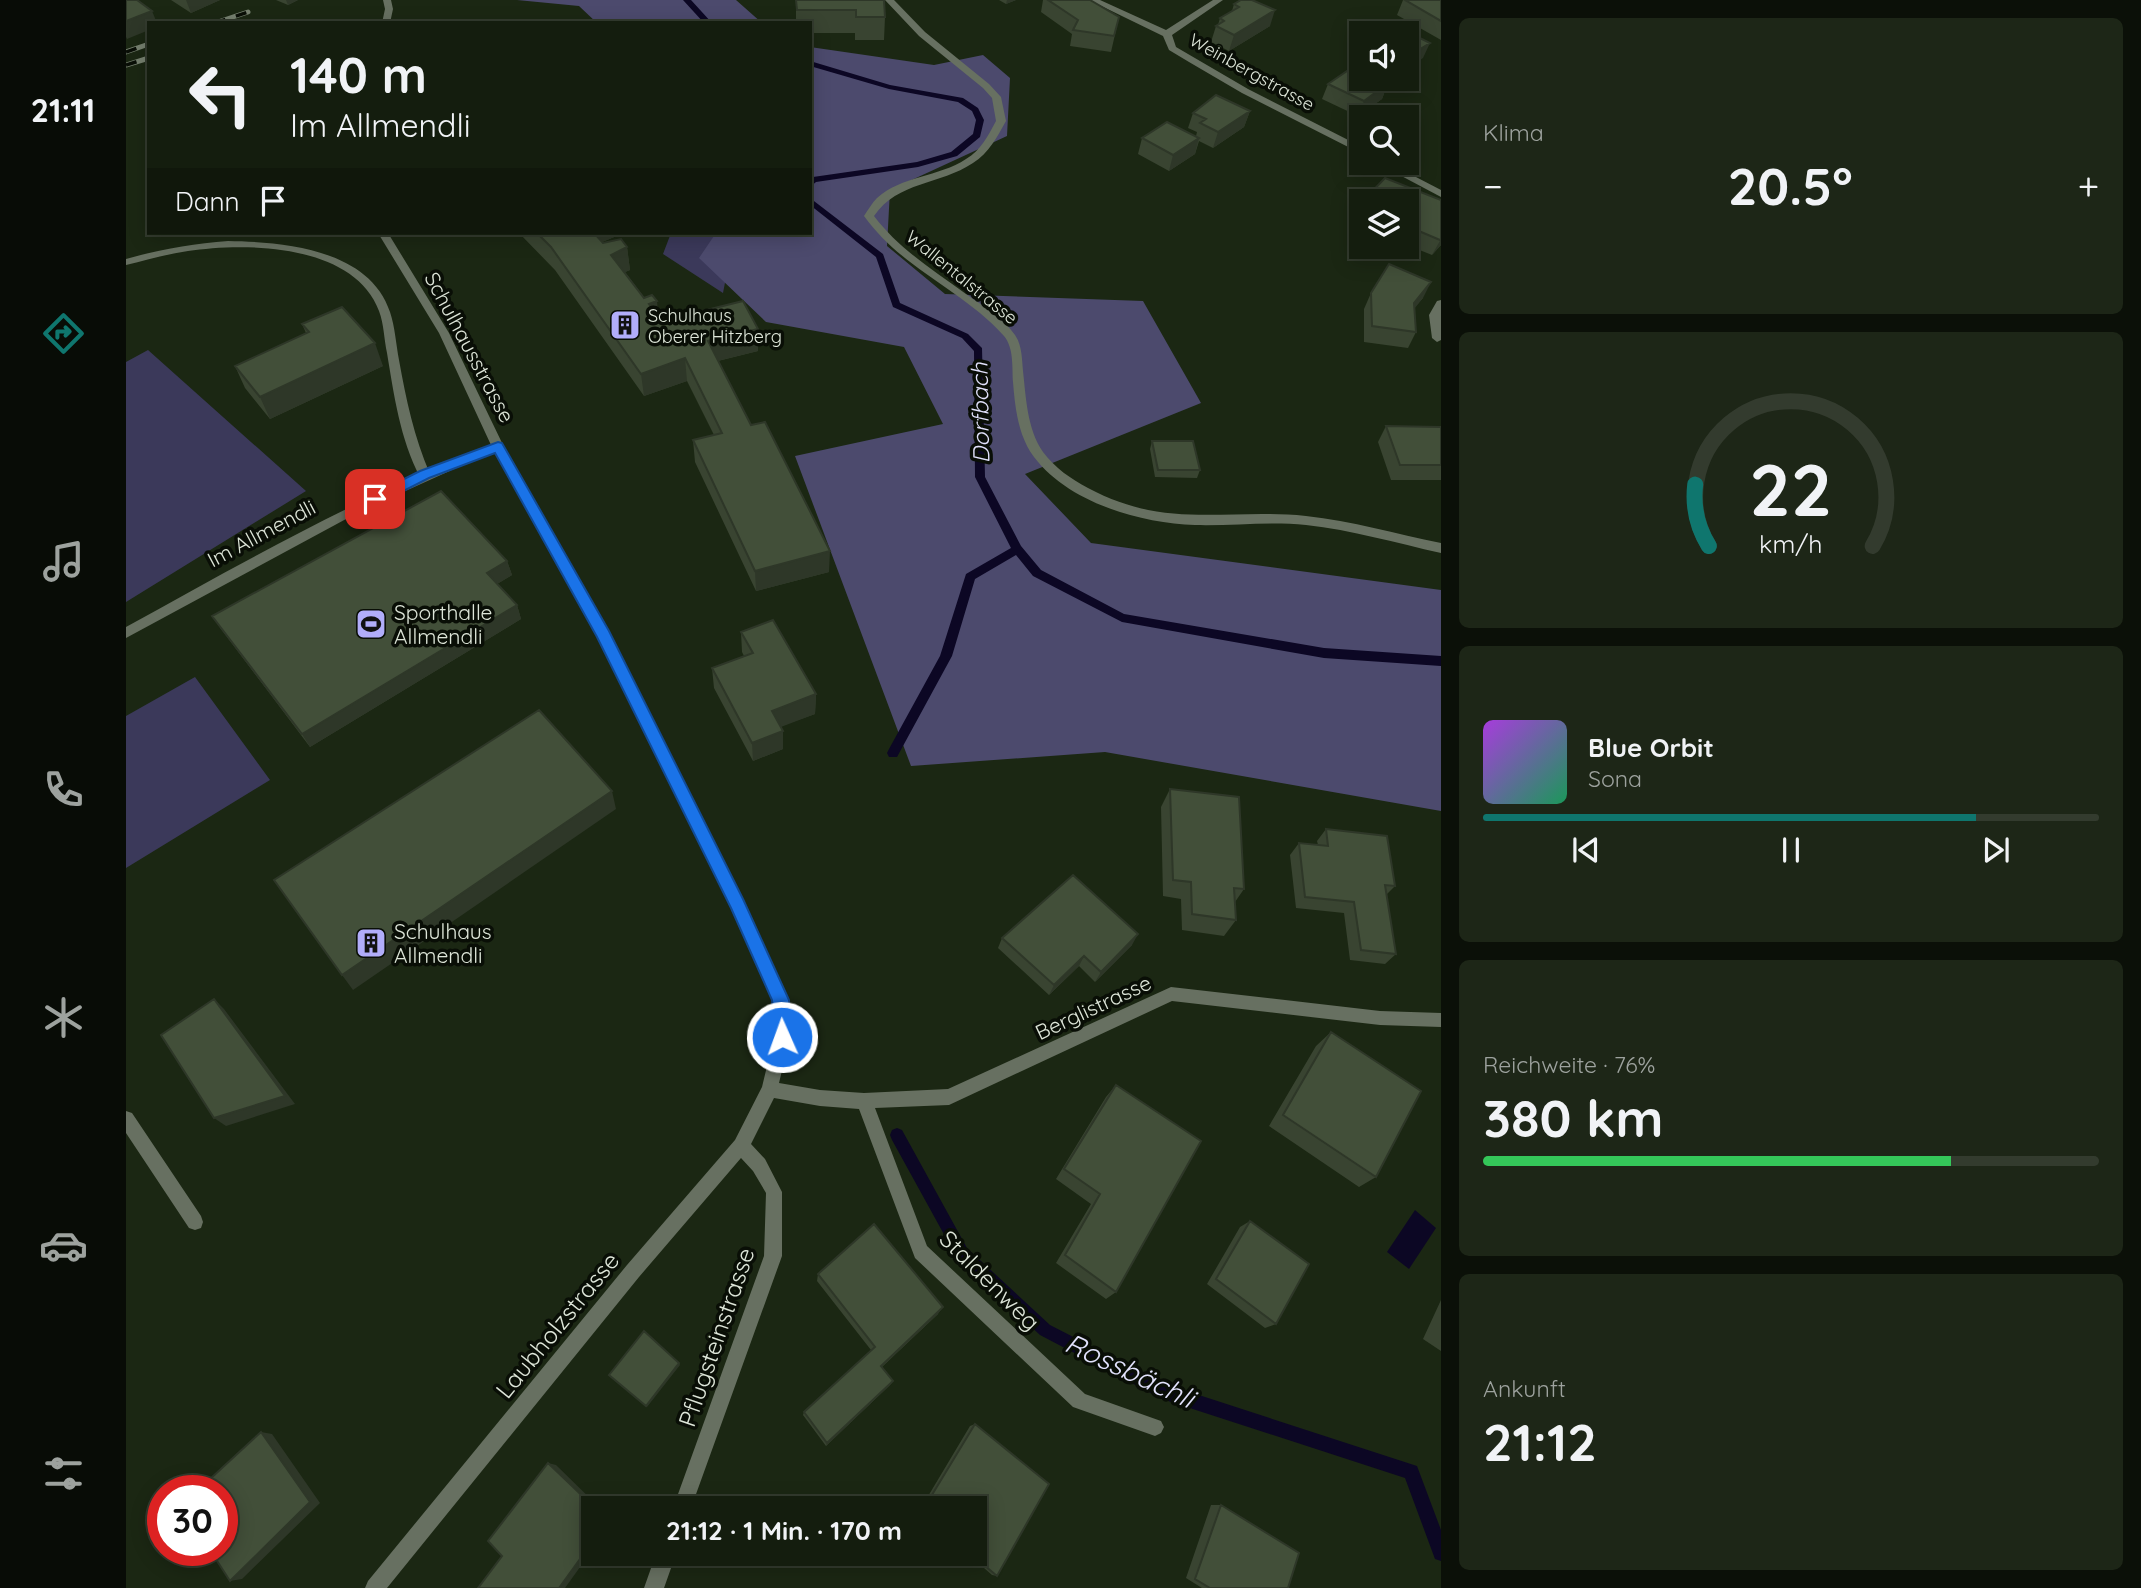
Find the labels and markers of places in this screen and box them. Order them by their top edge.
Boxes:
place label: Schulhaus Oberer Hitzberg [648,304,782,348]
building icon: Schulhaus Oberer Hitzberg [608,308,642,342]
pin [345,469,405,529]
place label: Sporthalle Allmendli [394,599,492,649]
sports icon: Sporthalle Allmendli [354,607,388,641]
place label: Schulhaus Allmendli [394,918,492,968]
building icon: Schulhaus Allmendli [354,926,388,960]

